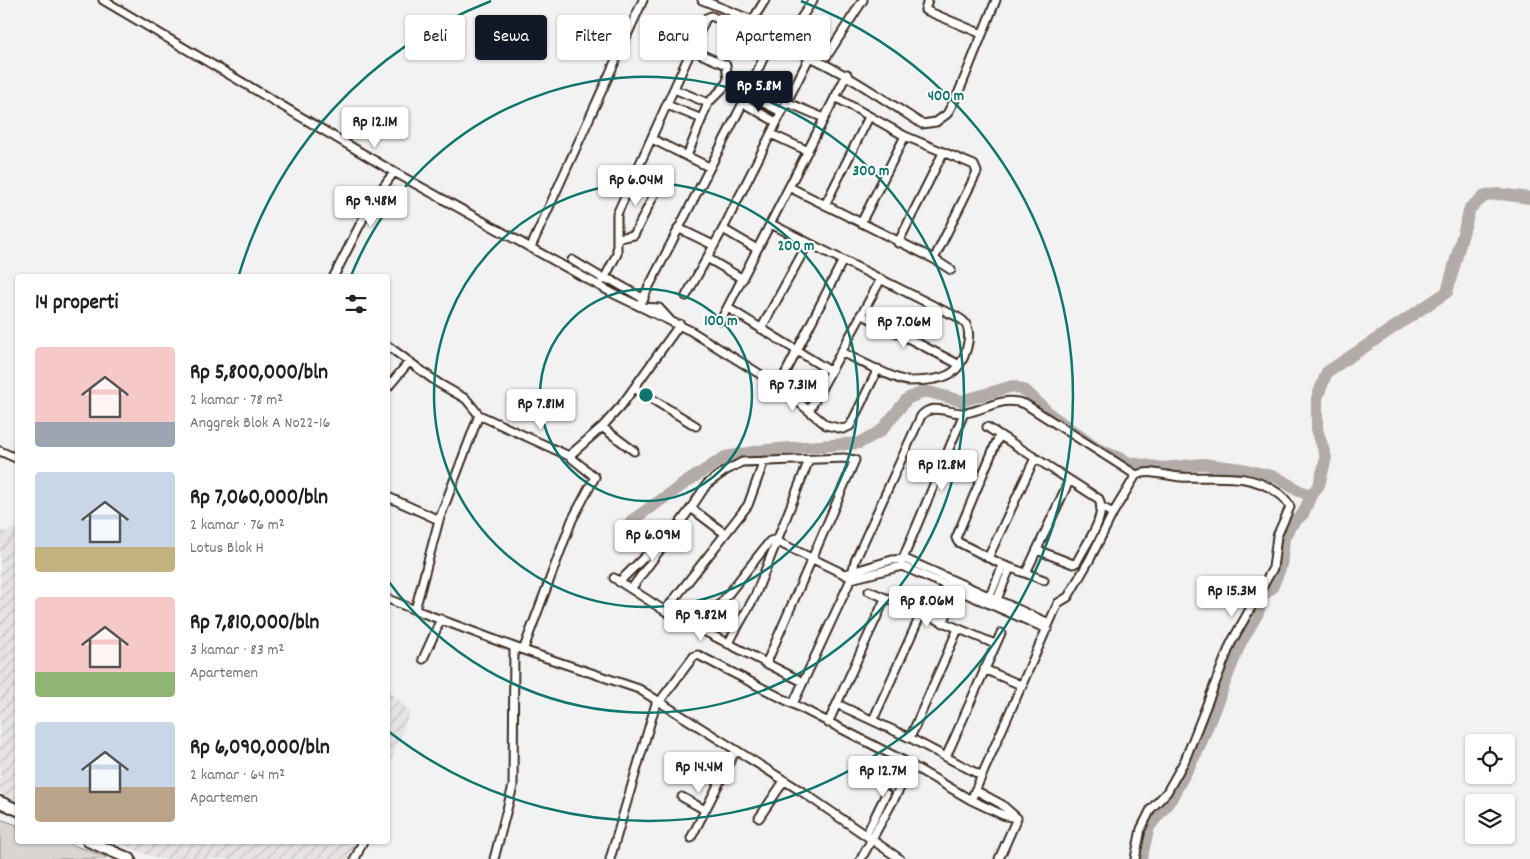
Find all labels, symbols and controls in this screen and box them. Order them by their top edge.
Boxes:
chip: Beli [405,15,465,60]
chip: Sewa [475,15,547,60]
chip: Filter [557,15,630,60]
chip: Baru [640,15,707,60]
chip: Apartemen [717,15,830,60]
pin: Rp 5.8M [713,70,805,113]
text: Rp 5.8M [737,75,781,98]
text: 400 m [928,86,964,108]
pin: Rp 12.1M [323,106,427,149]
text: Rp 12.1M [353,111,397,134]
text: 300 m [853,161,889,183]
pin: Rp 6.04M [584,164,688,207]
text: Rp 6.04M [609,169,663,192]
pin: Rp 9.48M [319,186,423,228]
text: Rp 9.48M [345,190,397,213]
text: 200 m [778,236,814,258]
text: 14 properti [35,289,118,319]
icon: filters [342,290,370,318]
pin: Rp 7.06M [852,306,956,349]
text: 100 m [704,311,738,333]
text: Rp 7.06M [877,311,931,334]
text: Rp 5,800,000/bln [190,359,328,389]
icon: home [75,367,135,427]
pin: Rp 7.31M [741,370,845,412]
text: Rp 7.31M [769,374,817,397]
centre of rings [637,386,655,404]
pin: Rp 7.81M [489,388,593,431]
text: 2 kamar · 78 m² [190,389,283,412]
text: Rp 7.81M [518,393,564,416]
text: Anggrek Blok A No22-16 [190,412,330,435]
pin: Rp 12.8M [890,450,994,492]
text: Rp 12.8M [918,454,966,477]
text: Rp 7,060,000/bln [190,484,328,514]
icon: home [75,492,135,552]
text: 2 kamar · 76 m² [190,514,285,537]
pin: Rp 6.09M [601,520,705,562]
text: Rp 6.09M [626,524,680,547]
text: Lotus Blok H [190,537,264,560]
pin: Rp 15.3M [1180,576,1284,618]
text: Rp 15.3M [1208,580,1256,603]
pin: Rp 8.06M [875,586,979,628]
text: Rp 8.06M [900,590,954,613]
pin: Rp 9.82M [649,600,753,642]
text: Rp 9.82M [675,604,727,627]
text: Rp 7,810,000/bln [190,609,319,639]
icon: home [75,617,135,677]
text: 3 kamar · 83 m² [190,639,284,662]
text: Apartemen [190,662,258,685]
text: Rp 6,090,000/bln [190,734,330,764]
map controls [1465,734,1515,844]
button: locate [1465,734,1515,784]
icon: home [75,742,135,802]
pin: Rp 14.4M [647,752,751,794]
text: Rp 14.4M [675,756,723,779]
pin: Rp 12.7M [831,756,935,798]
text: Rp 12.7M [859,760,907,783]
text: 2 kamar · 64 m² [190,764,285,787]
text: Apartemen [190,787,258,810]
button: layers [1465,794,1515,844]

